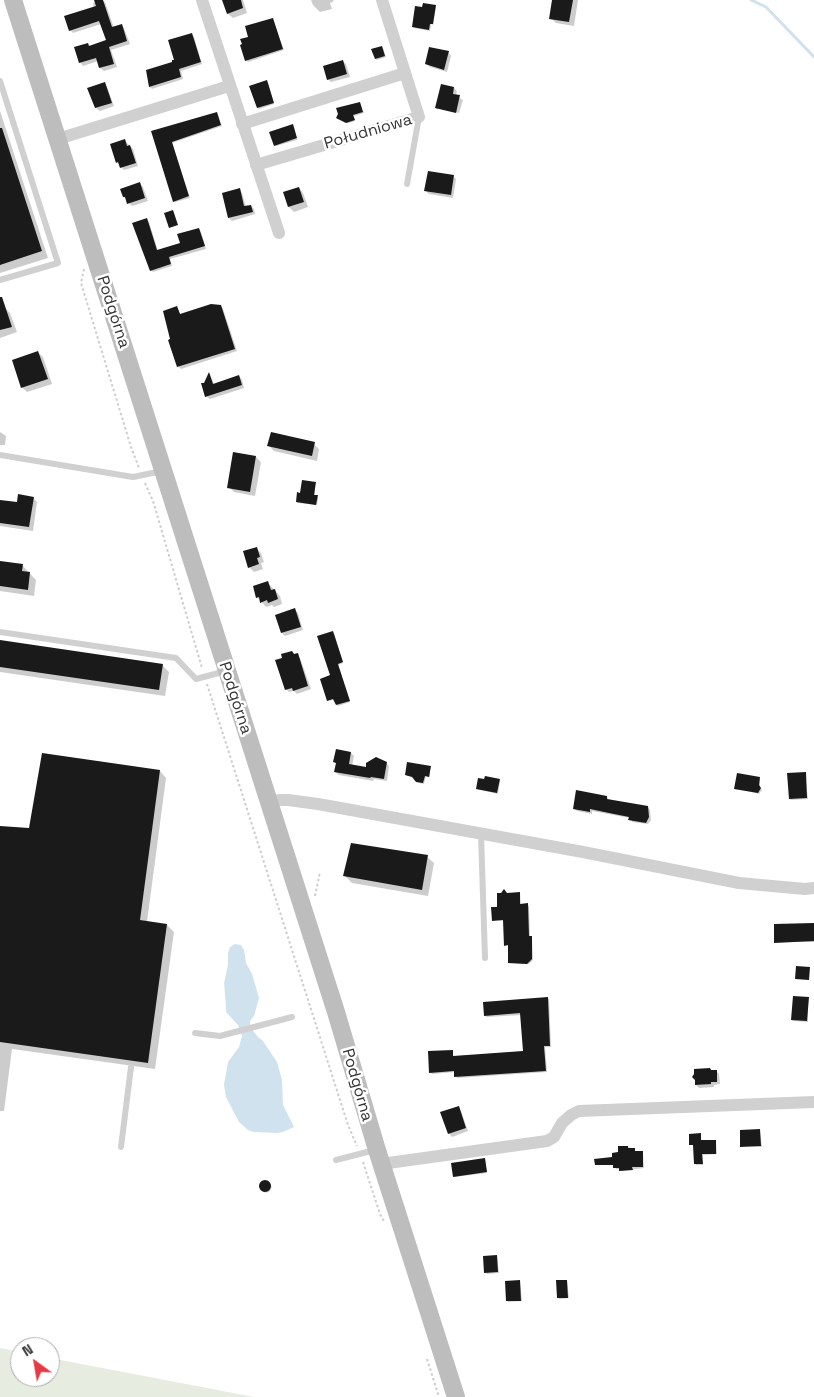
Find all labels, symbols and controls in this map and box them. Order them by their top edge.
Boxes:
street label: Południowa [322,110,414,154]
street label: Podgórna [92,273,134,351]
street label: Podgórna [214,659,256,737]
street label: Podgórna [337,1046,377,1124]
north arrow [10,1337,60,1387]
text: N [19,1340,36,1360]

